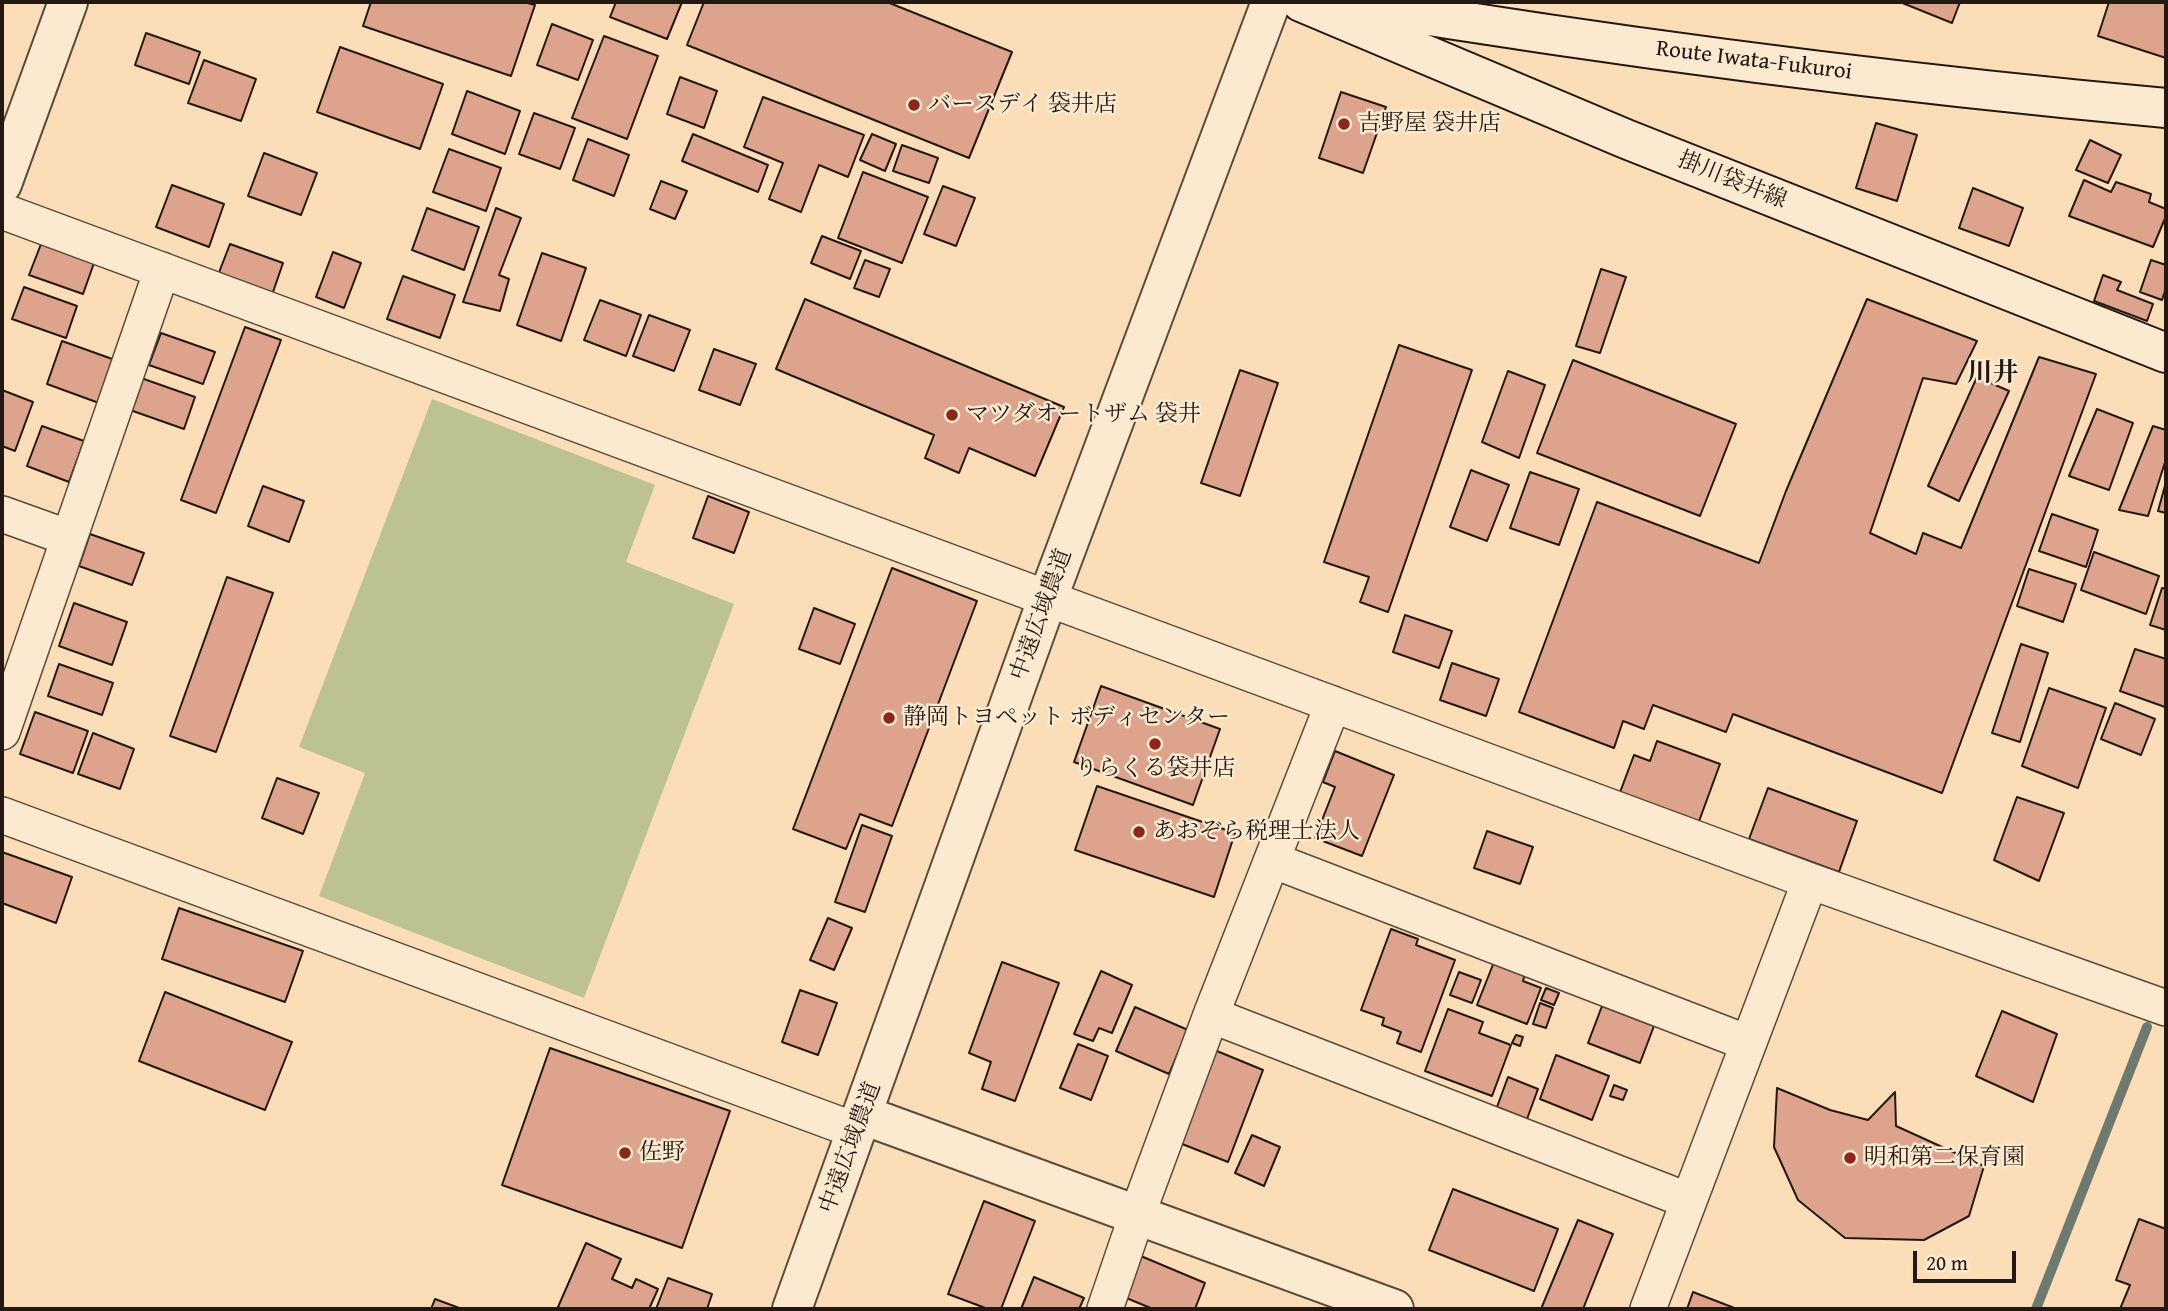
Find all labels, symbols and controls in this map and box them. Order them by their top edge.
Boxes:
street label: Route Iwata-Fukuroi [1654,35,1854,87]
place label: バースデイ 袋井店 [928,91,1117,119]
marker: バースデイ 袋井店 [906,97,922,113]
place label: 吉野屋 袋井店 [1358,110,1501,138]
marker: 吉野屋 袋井店 [1336,116,1352,132]
street label: 掛川袋井線 [1674,147,1790,215]
district label: 川井 [1967,358,2019,390]
place label: マツダオートザム 袋井 [966,401,1201,429]
marker: マツダオートザム 袋井 [944,407,960,423]
street label: 中遠広域農道 [1005,545,1079,685]
place label: 静岡トヨペット ボディセンター [903,704,1230,732]
marker: 静岡トヨペット ボディセンター [881,710,897,726]
marker: りらくる袋井店 [1147,736,1163,752]
place label: りらくる袋井店 [1075,755,1235,783]
place label: あおぞら税理士法人 [1153,818,1360,846]
marker: あおぞら税理士法人 [1131,824,1147,840]
street label: 中遠広域農道 [814,1078,888,1218]
place label: 佐野 [639,1139,685,1167]
place label: 明和第二保育園 [1864,1144,2025,1172]
marker: 佐野 [617,1145,633,1161]
marker: 明和第二保育園 [1842,1150,1858,1166]
scale bar [1916,1238,2019,1282]
text: 20 m [1926,1247,1968,1278]

